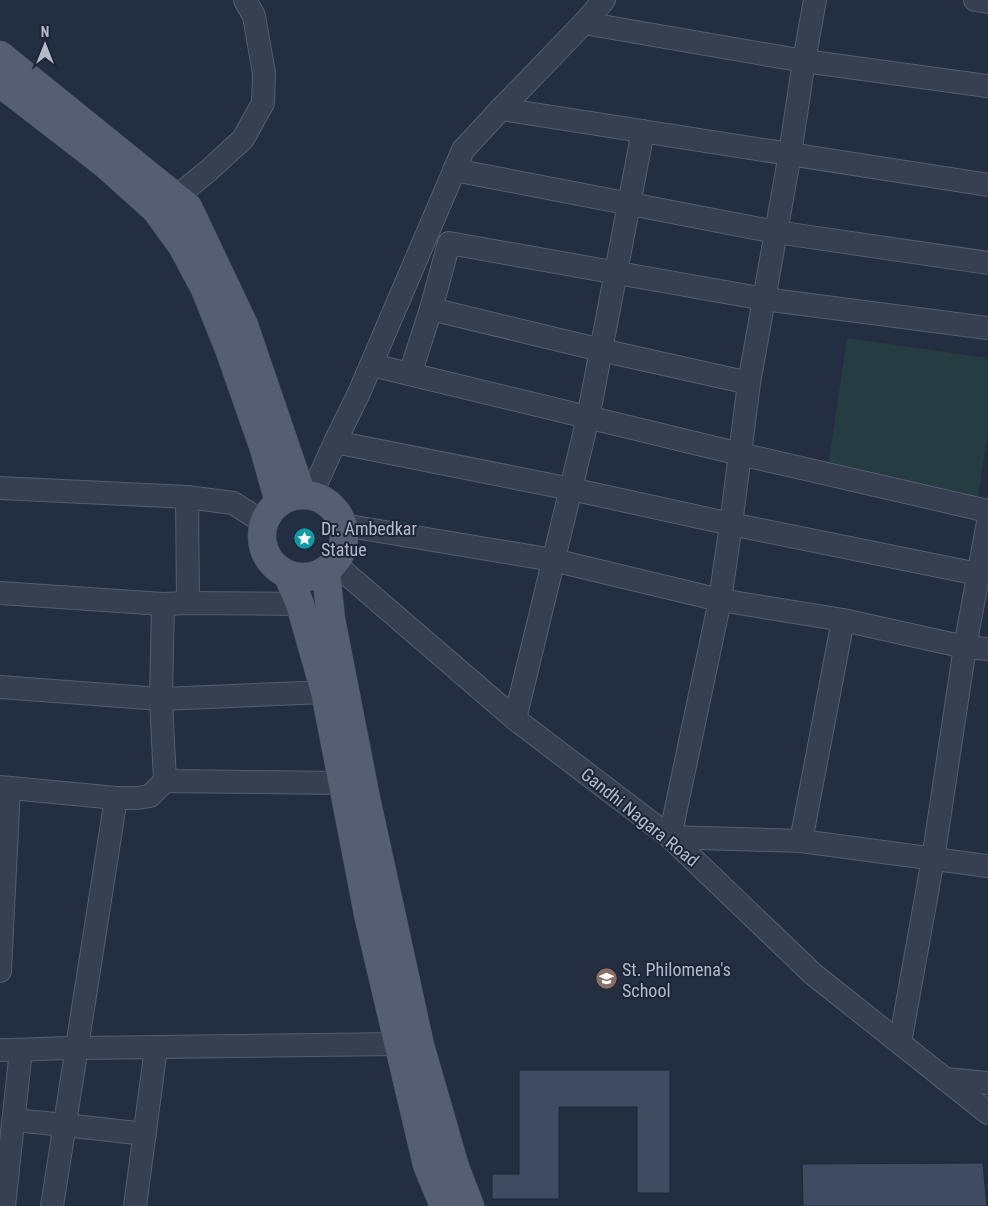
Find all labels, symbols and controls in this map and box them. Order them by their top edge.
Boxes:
north arrow [20,20,70,70]
text: N [41,24,49,40]
place label: Dr. Ambedkar Statue [321,518,417,560]
place icon: Dr. Ambedkar Statue [293,526,317,550]
street label: Gandhi Nagara Road [577,763,703,871]
place label: St. Philomena's School [622,959,731,1001]
school or university icon: St. Philomena's School [594,967,618,991]

